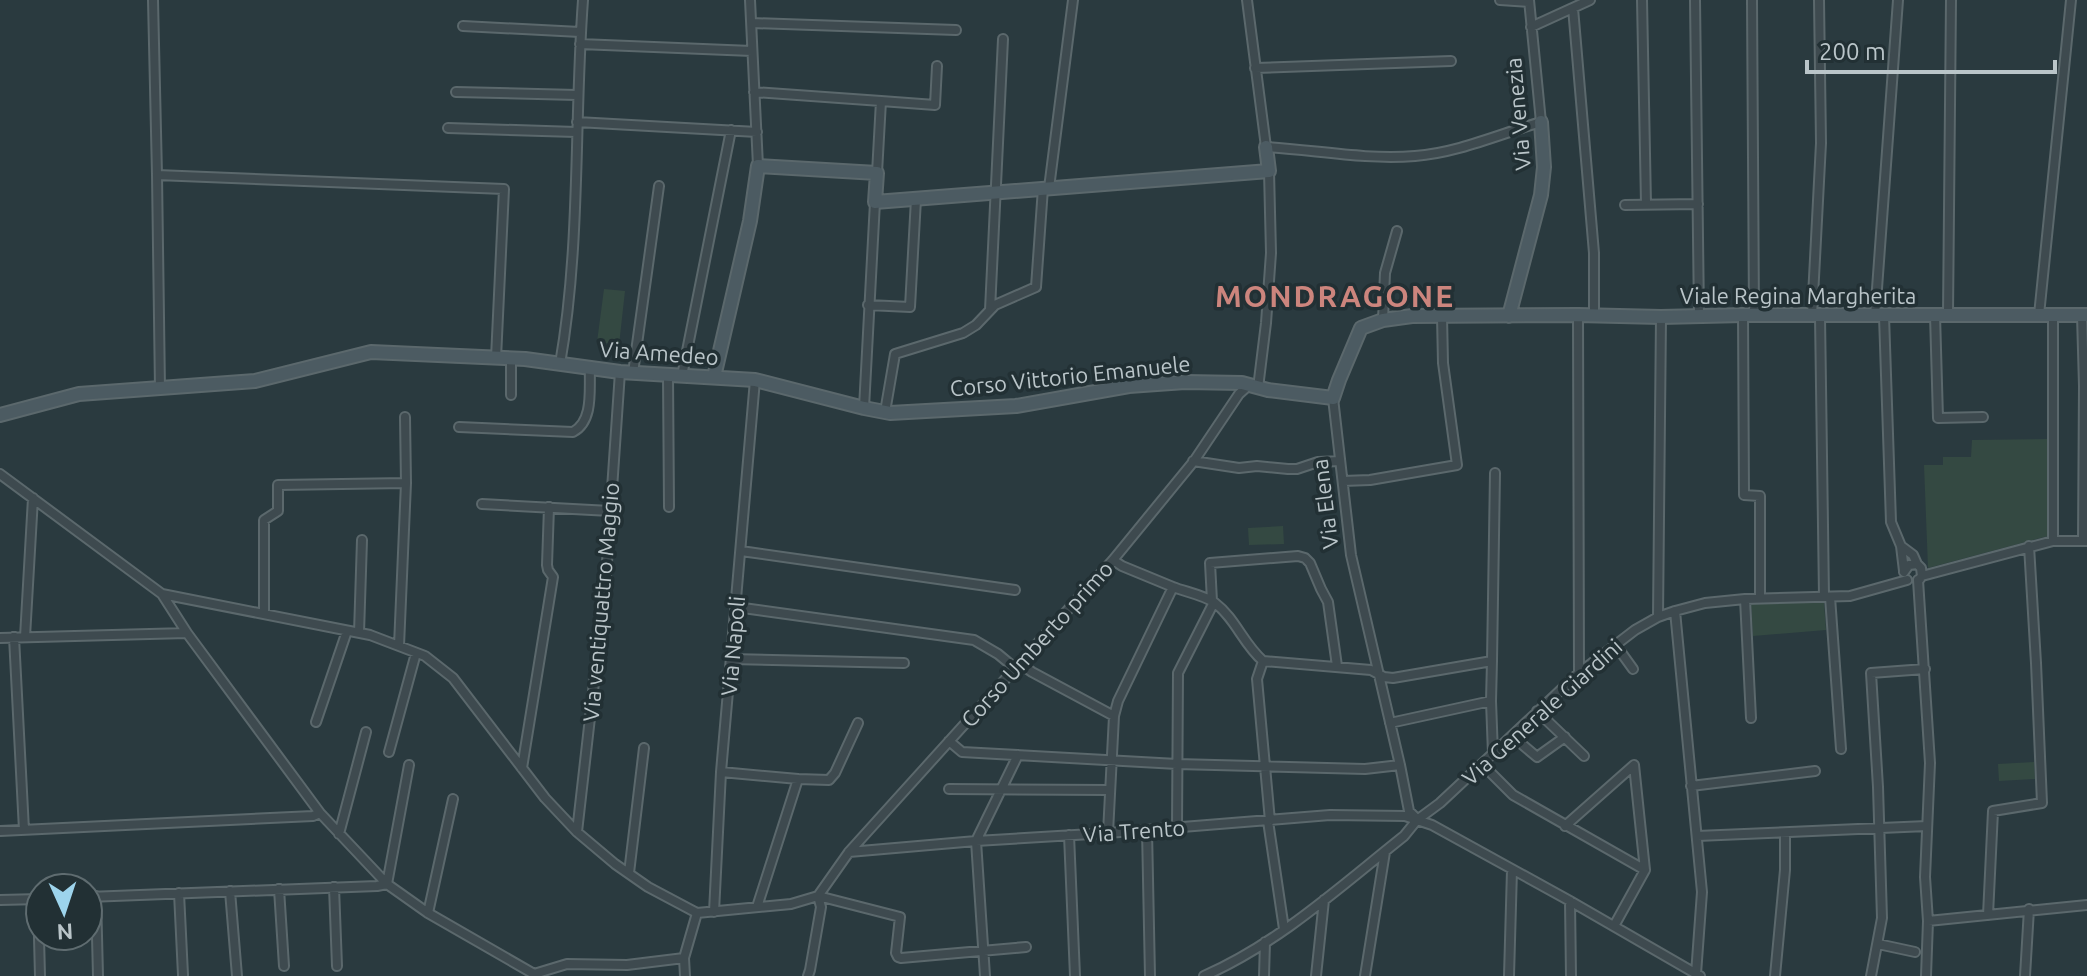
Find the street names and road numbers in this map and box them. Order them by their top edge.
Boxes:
street label: Via Venezia [1500,57,1535,172]
street label: Viale Regina Margherita [1680,283,1916,308]
street label: Via Amedeo [598,336,720,369]
street label: Corso Vittorio Emanuele [948,350,1191,401]
street label: Via Elena [1307,458,1342,550]
street label: Via ventiquattro Maggio [578,481,623,723]
street label: Corso Umberto primo [956,556,1118,732]
street label: Via Napoli [716,595,749,697]
street label: Via Generale Giardini [1457,633,1627,790]
street label: Via Trento [1082,814,1186,847]

